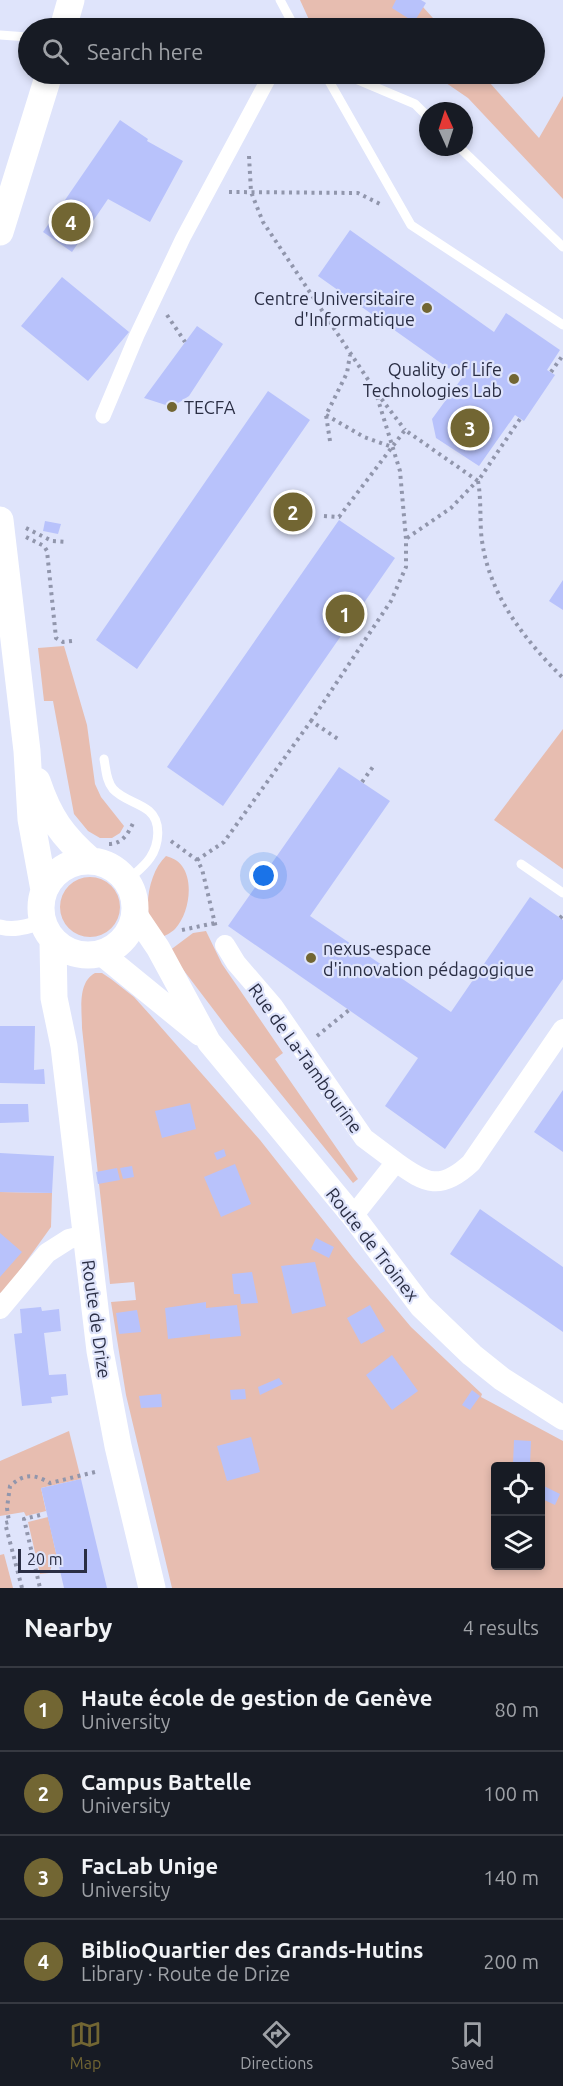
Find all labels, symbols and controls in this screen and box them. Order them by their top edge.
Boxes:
search box [18,18,545,84]
icon: search [39,35,72,68]
text: Search here [87,39,203,64]
north arrow [419,102,473,156]
pin: 4 [52,200,90,244]
place label: Centre Universitaire d'Informatique [254,288,415,329]
marker: Centre Universitaire d'Informatique [420,301,434,315]
place label: Quality of Life Technologies Lab [363,359,502,400]
marker: Quality of Life Technologies Lab [507,372,521,386]
place label: TECFA [184,397,236,417]
marker: TECFA [165,400,179,414]
pin: 3 [450,406,490,450]
pin: 2 [274,490,312,534]
pin: 1 [326,592,364,636]
your location [249,861,278,890]
place label: nexus-espace d'innovation pédagogique [323,938,534,979]
marker: nexus-espace d'innovation pédagogique [304,951,318,965]
street label: Rue de La-Tambourine [245,979,367,1137]
street label: Route de Troinex [323,1183,423,1305]
street label: Route de Drize [79,1258,115,1380]
map controls [491,1462,545,1570]
button: locate [491,1462,545,1516]
button: layers [491,1516,545,1570]
scale bar [18,1546,87,1574]
text: 20 m [27,1550,63,1568]
text: Nearby [24,1613,112,1642]
text: 4 results [463,1616,539,1639]
text: Haute école de gestion de Genève [81,1685,432,1710]
text: 1 [38,1698,49,1721]
text: 80 m [495,1698,539,1721]
text: University [81,1710,170,1733]
text: Campus Battelle [81,1769,252,1794]
text: 2 [38,1782,49,1805]
text: 100 m [483,1782,539,1805]
text: University [81,1794,170,1817]
text: FacLab Unige [81,1853,218,1878]
text: 3 [38,1866,49,1889]
text: 140 m [483,1866,539,1889]
text: University [81,1878,170,1901]
text: BiblioQuartier des Grands-Hutins [81,1937,423,1962]
text: 4 [38,1950,49,1973]
text: 200 m [483,1950,539,1973]
text: Library · Route de Drize [81,1962,290,1985]
tab: Map [69,2018,102,2072]
tab: Directions [240,2018,313,2072]
tab: Saved [451,2018,494,2072]

